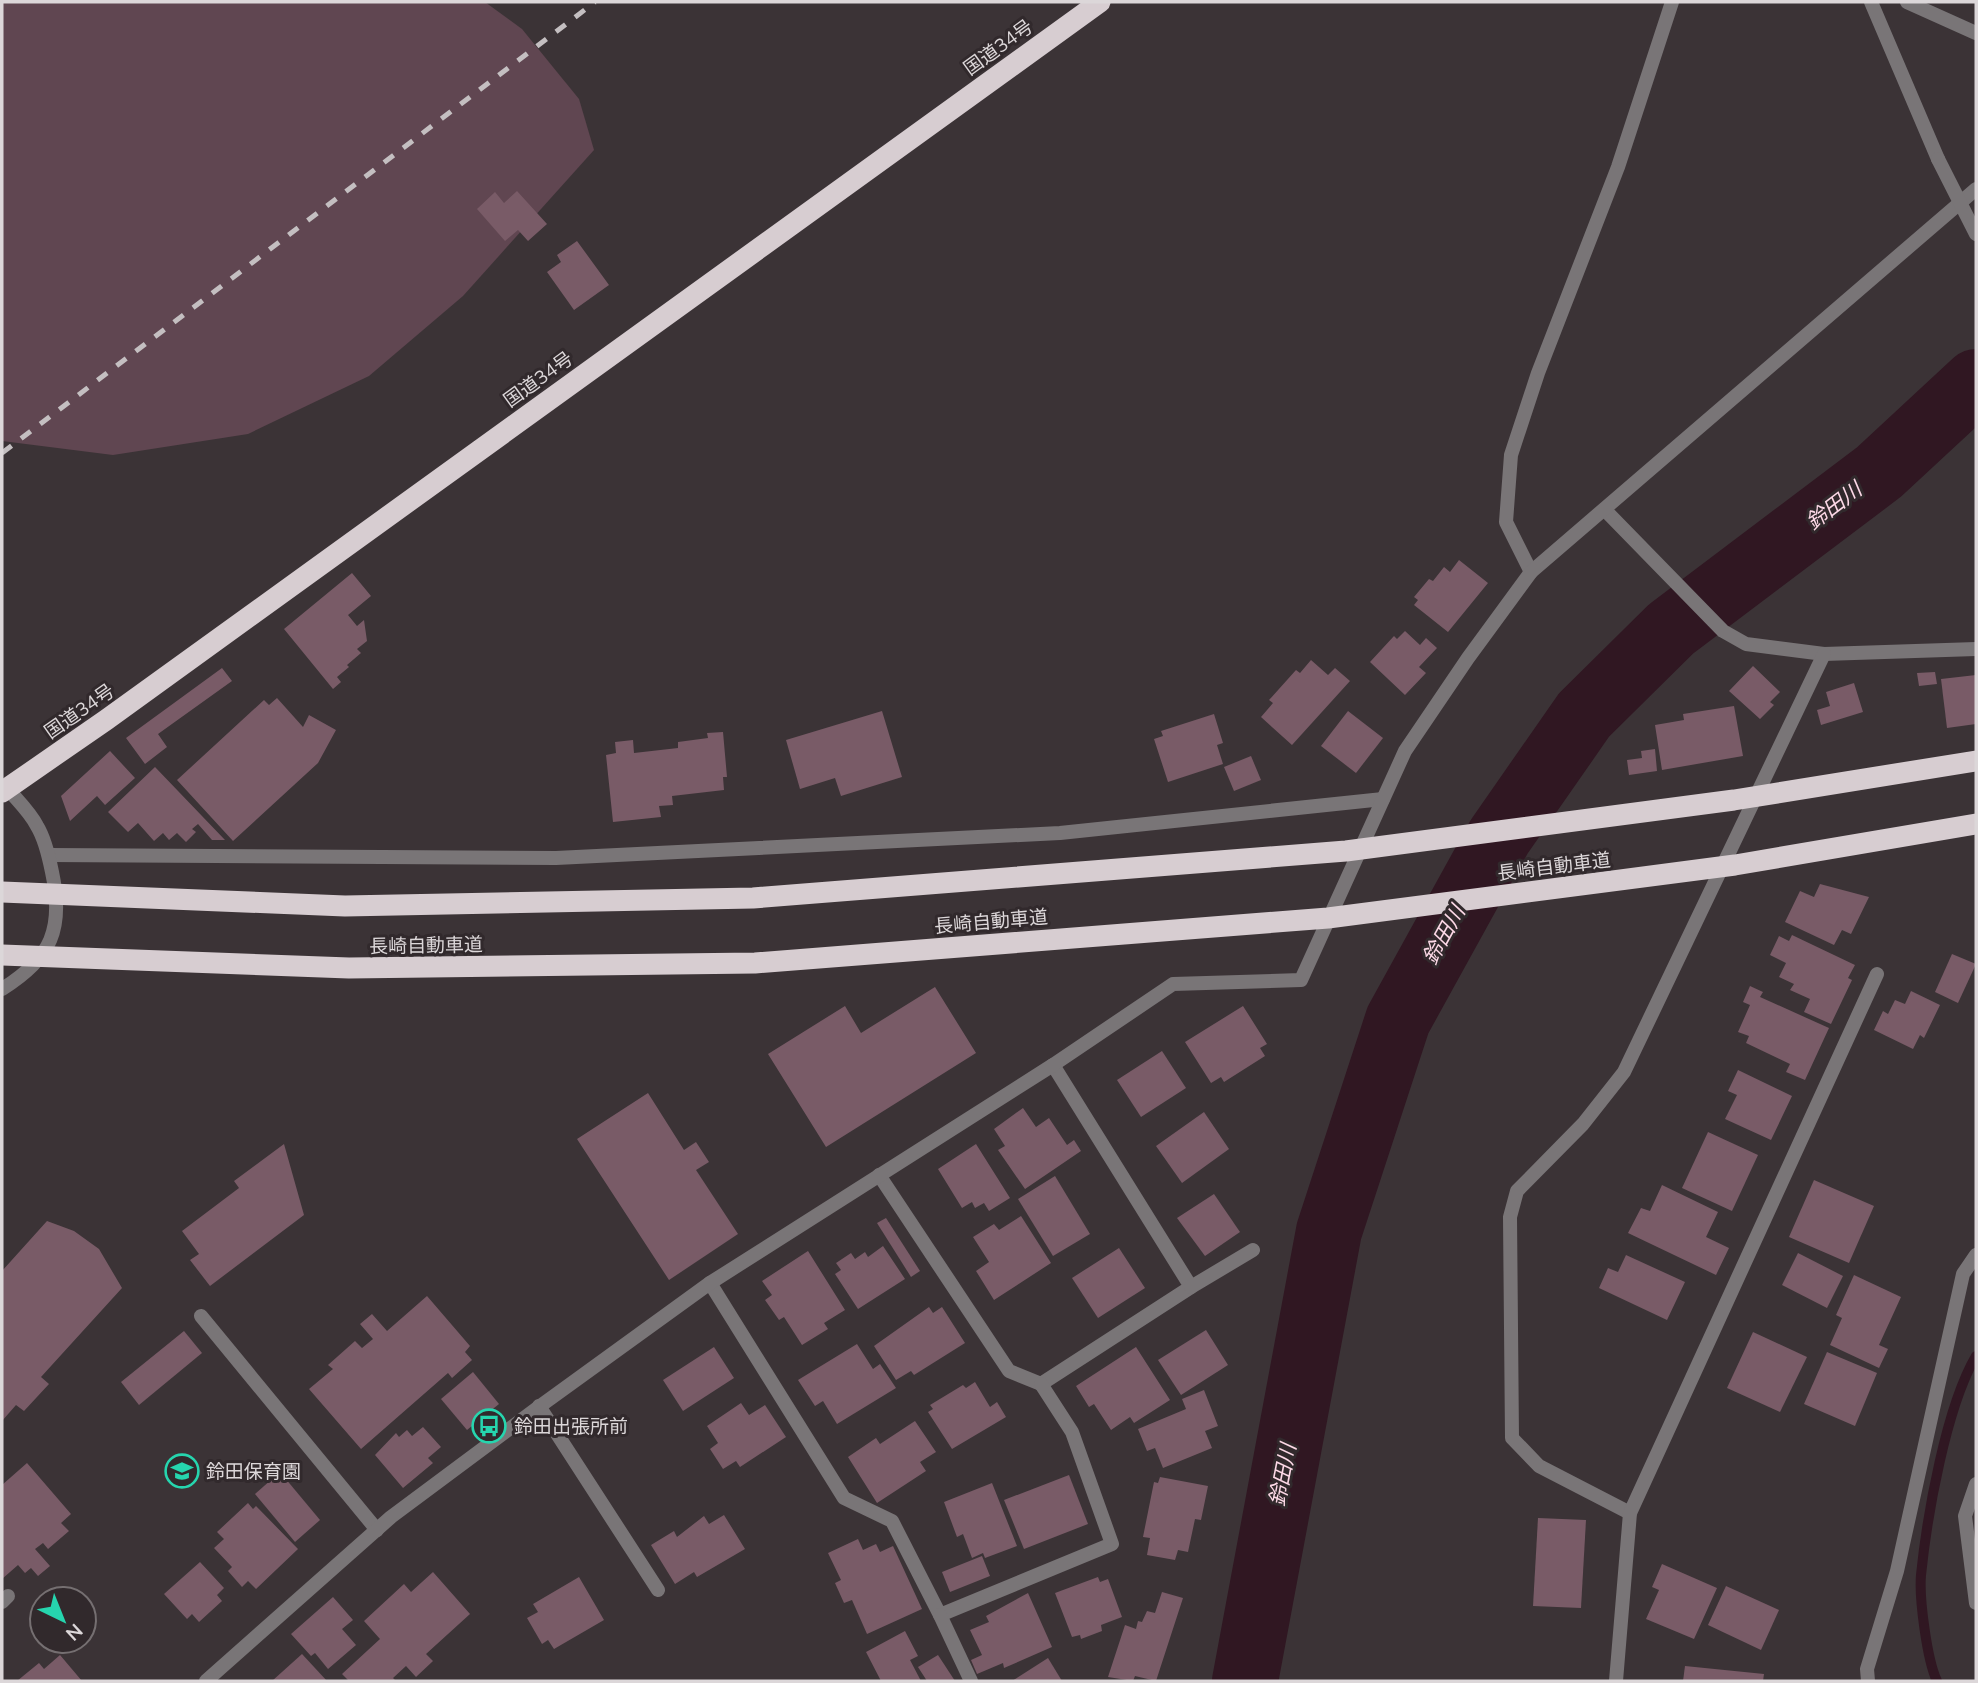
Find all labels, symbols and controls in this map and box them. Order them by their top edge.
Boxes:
street label: 国道34号 [959,14,1037,80]
street label: 国道34号 [499,346,577,412]
water label: 鈴田川 [1800,475,1868,535]
street label: 国道34号 [39,678,119,744]
street label: 長崎自動車道 [1496,847,1612,885]
water label: 鈴田川 [1416,899,1471,968]
street label: 長崎自動車道 [933,904,1049,938]
street label: 長崎自動車道 [369,932,483,958]
bus stop icon: 鈴田出張所前 [470,1407,508,1445]
place label: 鈴田出張所前 [514,1414,628,1438]
water label: 鈴田川 [1263,1439,1301,1508]
school or university icon: 鈴田保育園 [163,1452,201,1490]
place label: 鈴田保育園 [206,1459,301,1483]
north arrow [28,1585,98,1655]
text: N [61,1619,88,1646]

